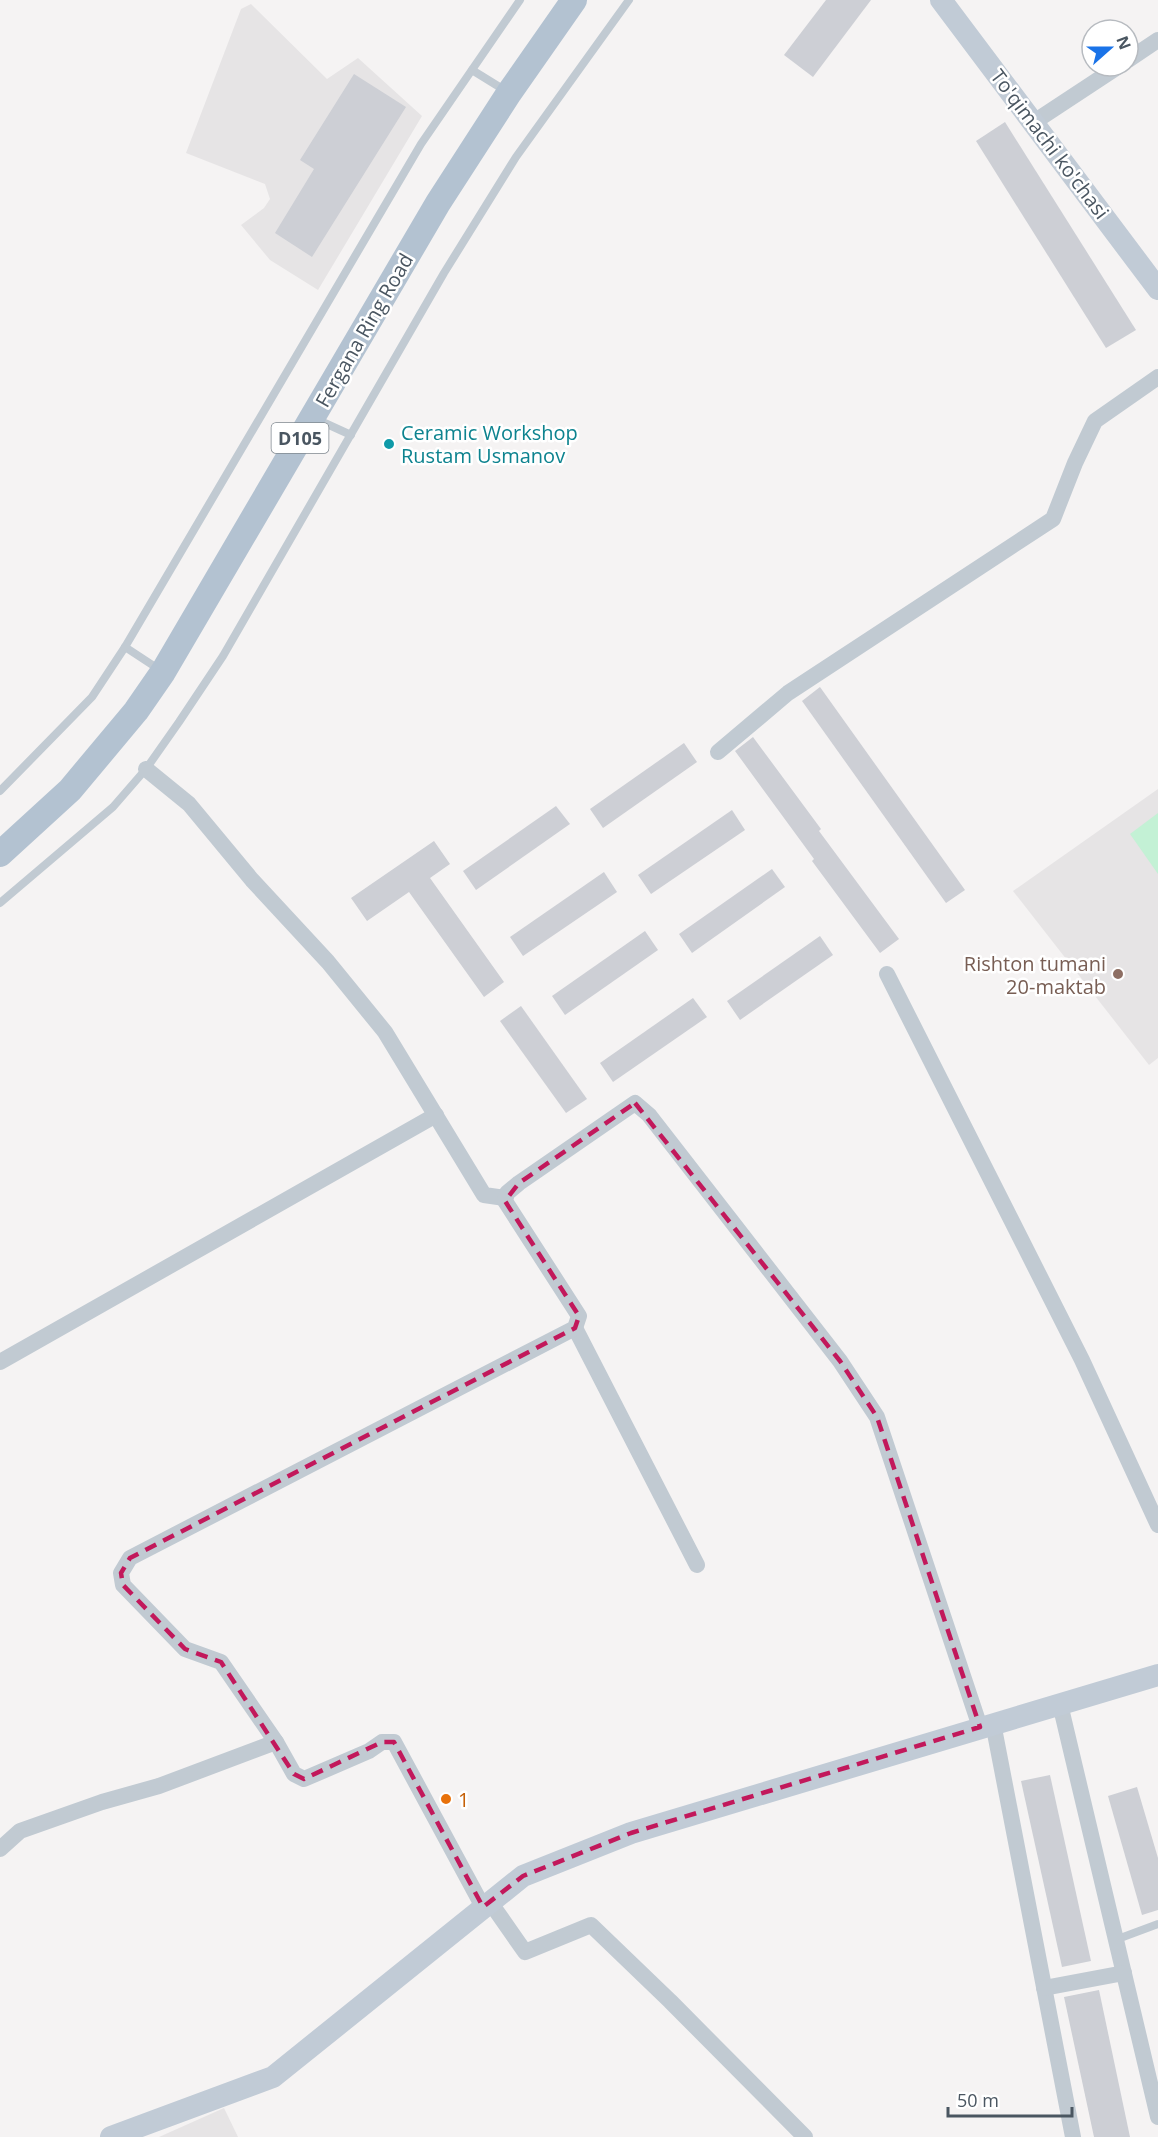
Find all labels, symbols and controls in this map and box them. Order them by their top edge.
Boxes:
north arrow [1080,18,1140,78]
text: N [1111,33,1137,53]
street label: To'qimachi ko'chasi [985,64,1115,224]
street label: Fergana Ring Road [309,248,419,412]
place label: Ceramic Workshop Rustam Usmanov [401,419,578,469]
road number: D105 [272,423,328,453]
marker: Ceramic Workshop Rustam Usmanov [382,437,396,451]
place label: Rishton tumani 20-maktab [964,950,1106,1000]
marker: Rishton tumani 20-maktab [1111,967,1125,981]
place label: 1 [458,1786,469,1813]
marker: 1 [439,1792,453,1806]
scale bar [948,2080,1072,2118]
text: 50 m [957,2088,999,2112]

